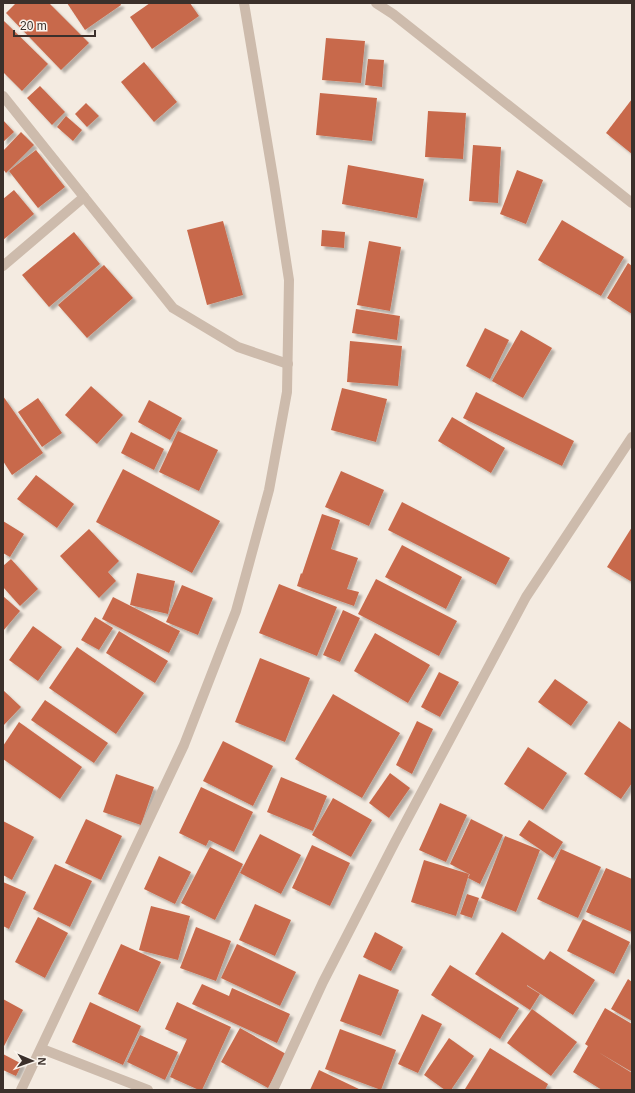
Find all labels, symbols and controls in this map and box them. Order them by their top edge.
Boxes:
scale bar [14,12,95,38]
text: 20 m [20,19,47,33]
north arrow [12,1041,52,1081]
text: N [36,1057,48,1066]

